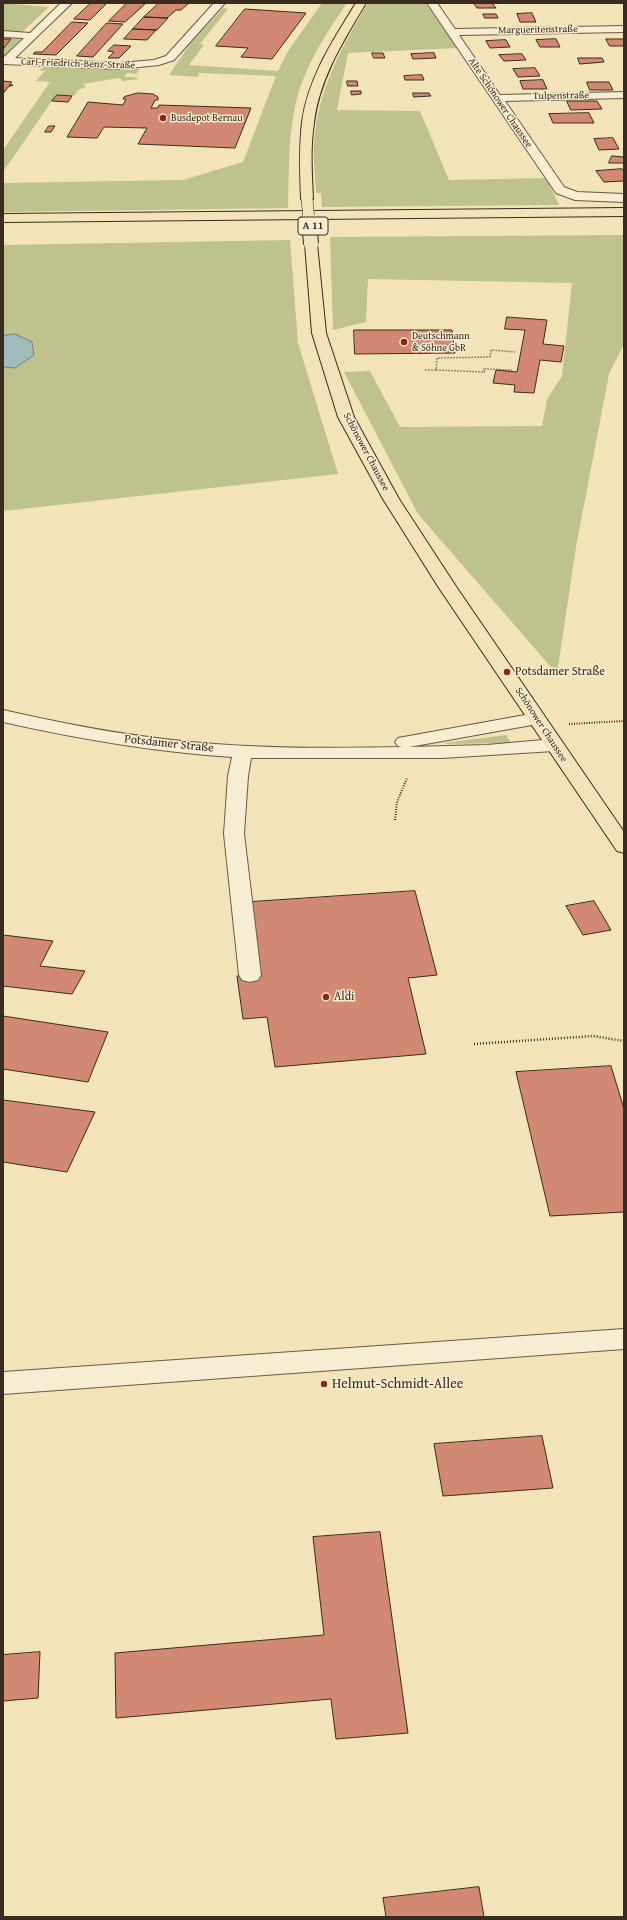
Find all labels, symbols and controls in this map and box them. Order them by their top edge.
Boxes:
street label: Margueritenstraße [498,23,578,37]
street label: Carl-Friedrich-Benz-Straße [21,56,135,72]
street label: Alte Schönower Chaussee [465,56,535,150]
street label: Tulpenstraße [533,90,589,102]
place label: Busdepot Bernau [171,112,243,124]
marker: Busdepot Bernau [158,113,168,123]
road number: A 11 [298,217,328,235]
place label: Deutschmann & Söhne GbR [412,330,470,354]
marker: Deutschmann & Söhne GbR [399,337,409,347]
street label: Schönower Chaussee [340,411,392,493]
place label: Potsdamer Straße [515,665,605,679]
marker: Potsdamer Straße [502,667,512,677]
street label: Schönower Chaussee [512,685,570,765]
street label: Potsdamer Straße [124,732,214,756]
place label: Aldi [334,990,354,1004]
marker: Aldi [321,992,331,1002]
place label: Helmut-Schmidt-Allee [332,1376,463,1392]
marker: Helmut-Schmidt-Allee [319,1379,329,1389]

